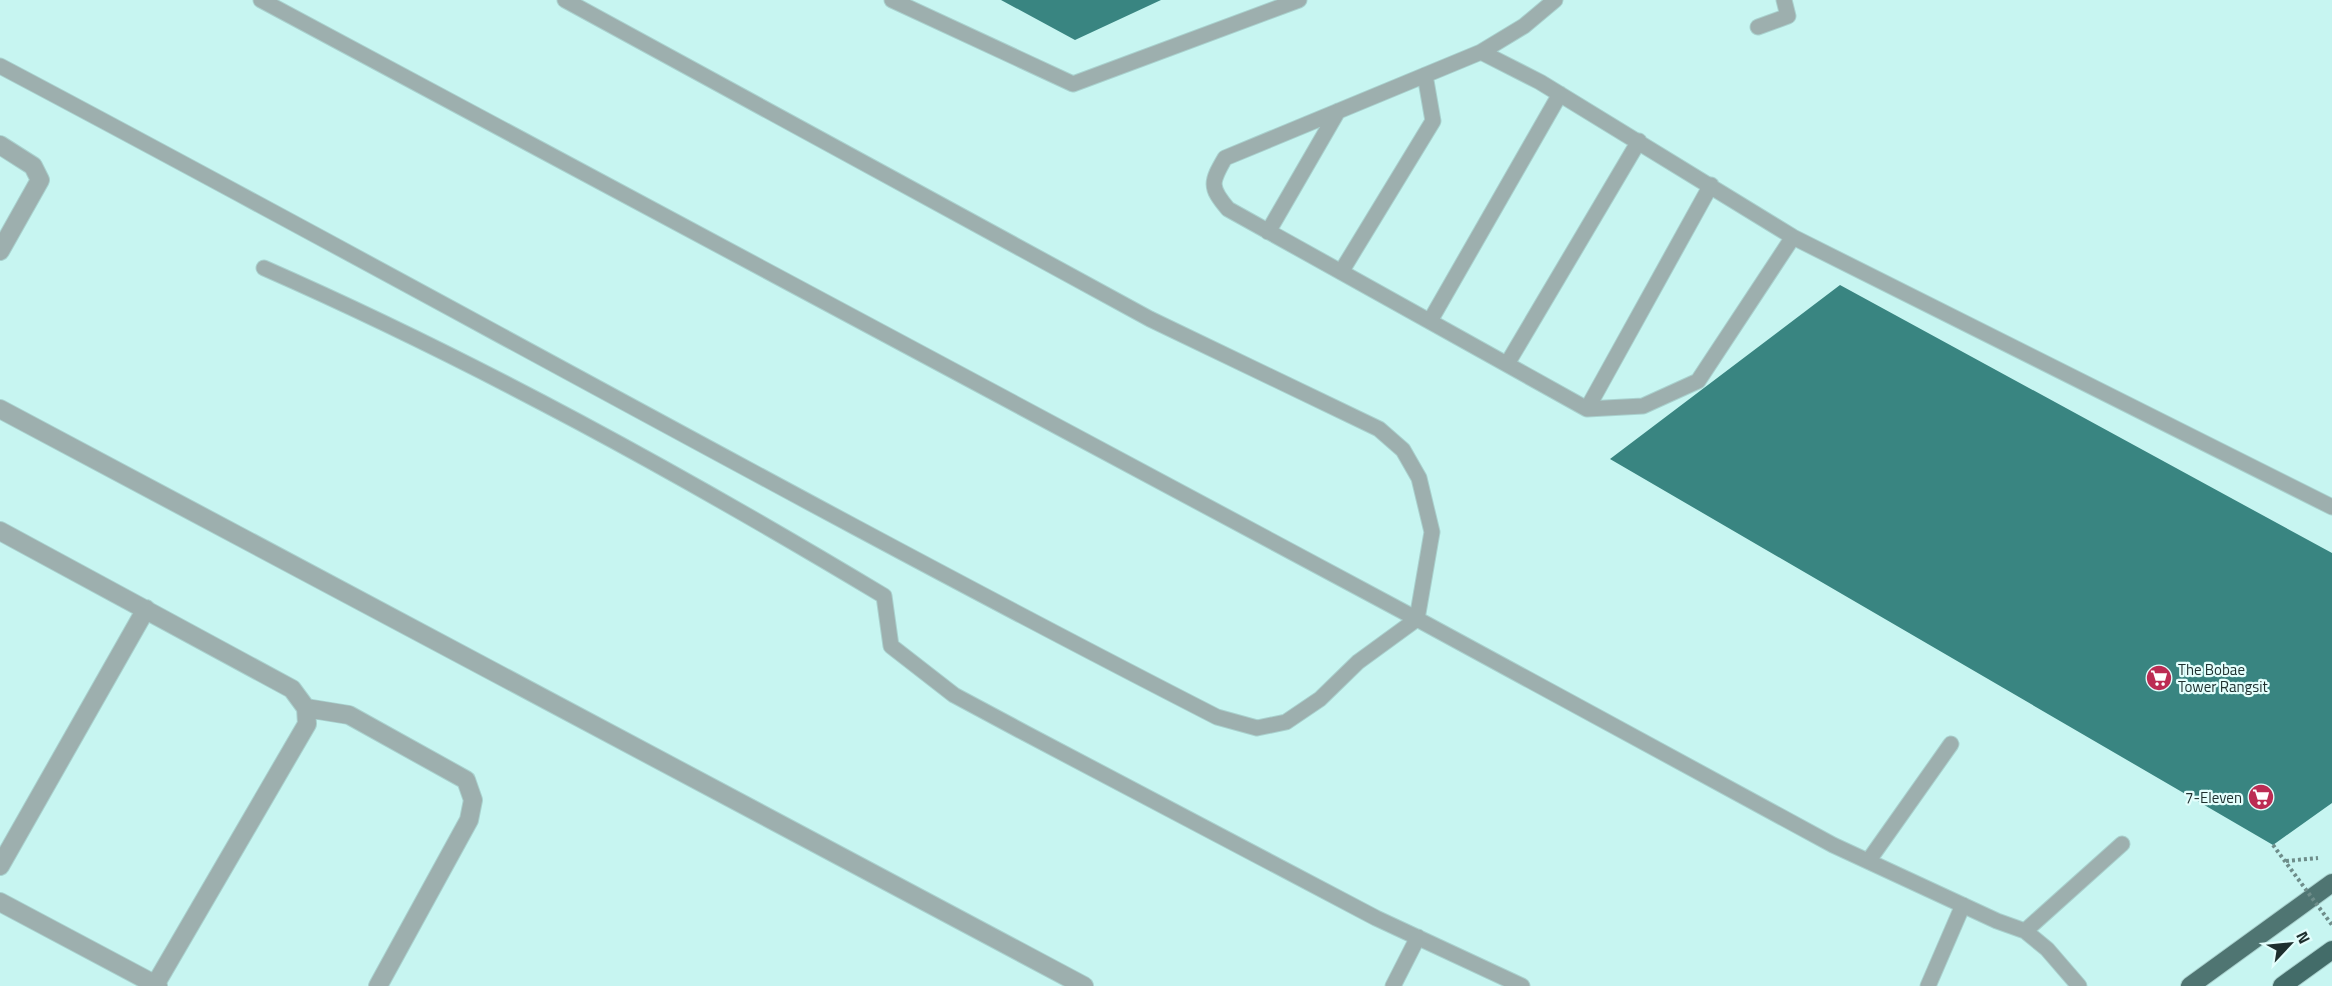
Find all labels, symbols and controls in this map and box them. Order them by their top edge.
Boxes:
place label: The Bobae Tower Rangsit [2178,658,2269,698]
supermarket icon: The Bobae Tower Rangsit [2144,663,2174,693]
supermarket icon: 7-Eleven [2246,782,2276,812]
place label: 7-Eleven [2185,786,2242,809]
north arrow [2260,914,2320,974]
text: N [2290,927,2317,948]

